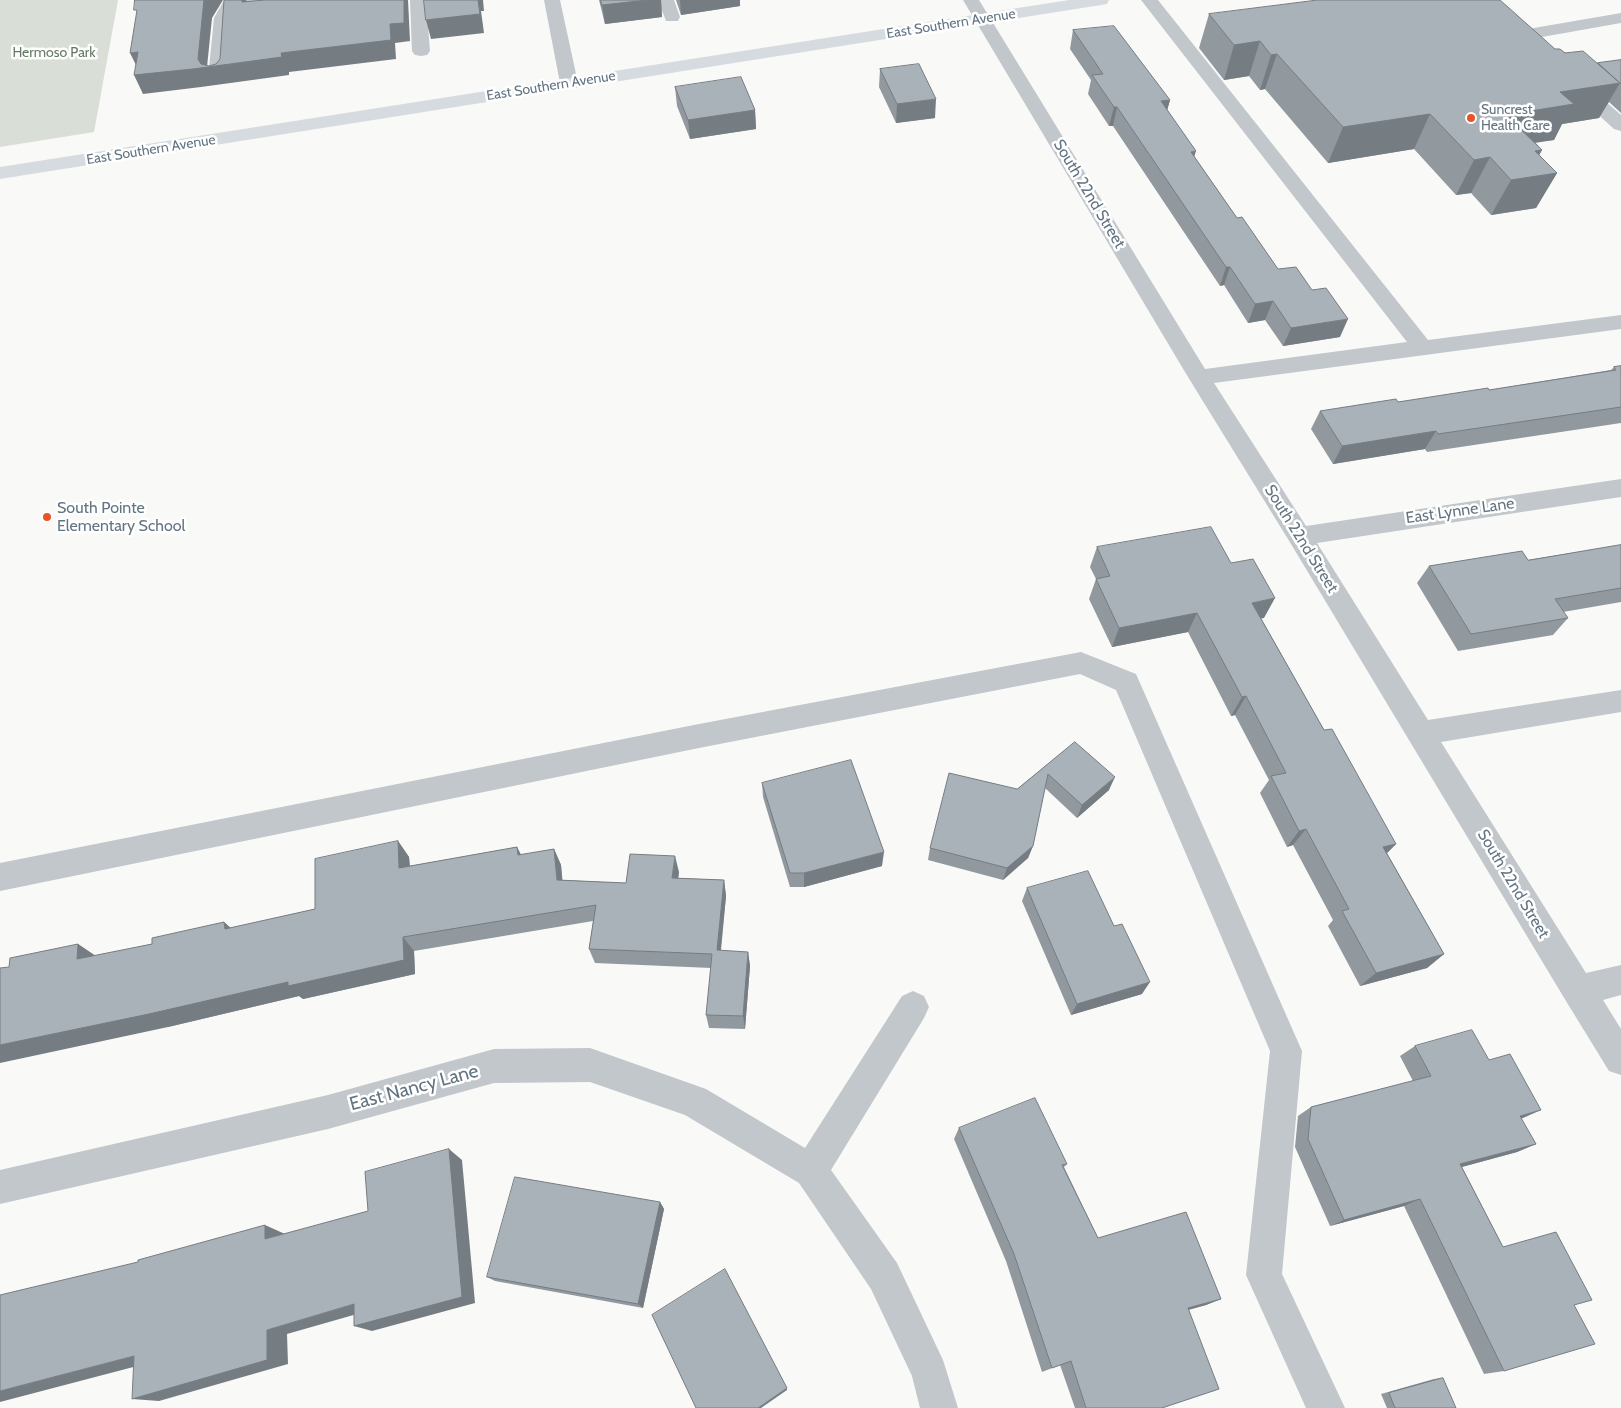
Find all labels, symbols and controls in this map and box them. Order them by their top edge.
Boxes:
street label: East Southern Avenue [885,5,1017,43]
park label: Hermoso Park [12,45,96,61]
street label: East Southern Avenue [485,67,617,105]
place label: Suncrest Health Care [1481,102,1550,134]
marker: Suncrest Health Care [1465,112,1477,124]
street label: East Southern Avenue [85,131,217,169]
street label: South 22nd Street [1049,136,1129,252]
street label: South 22nd Street [1260,482,1342,596]
street label: East Lynne Lane [1404,494,1516,528]
place label: South Pointe Elementary School [57,498,185,536]
marker: South Pointe Elementary School [41,511,53,523]
street label: South 22nd Street [1473,826,1553,942]
street label: East Nancy Lane [347,1060,481,1116]

